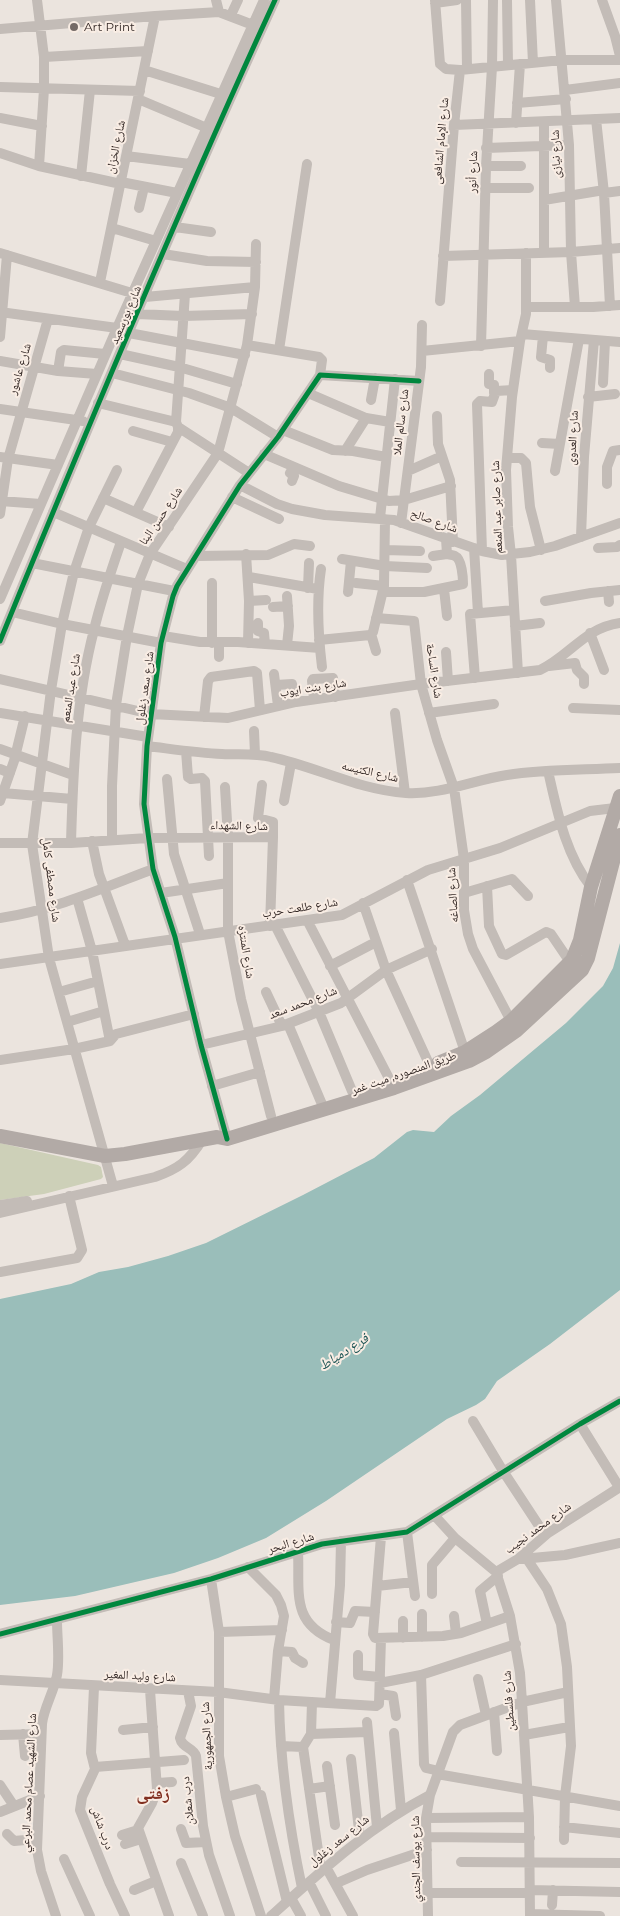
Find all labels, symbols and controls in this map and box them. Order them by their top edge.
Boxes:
place label: Art Print [84,20,135,34]
marker: Art Print [68,21,80,33]
street label: شارع الإمام الشافعى [430,97,452,185]
street label: شارع الخزان [103,119,129,175]
street label: شارع نيازى [548,129,564,179]
street label: شارع أنور [465,151,481,193]
street label: شارع بورسعيد [107,283,145,347]
street label: شارع عاشور [5,341,35,397]
street label: شارع سالم الملا [390,388,412,456]
street label: شارع العدوى [564,410,582,466]
street label: شارع صابر عبد المنعم [488,460,506,554]
street label: شارع حسن البنا [136,484,186,548]
street label: شارع صالح [409,506,459,536]
street label: شارع الساحة [423,643,445,699]
street label: شارع سعد زغلول [133,650,157,726]
street label: شارع عبد المنعم [58,653,84,723]
street label: شارع بنت ايوب [279,676,347,700]
street label: شارع الكنيسه [340,758,400,786]
street label: شارع الشهداء [210,818,268,834]
street label: شارع مصطفى كامل [39,837,63,923]
street label: شارع الصاغه [444,867,462,923]
street label: شارع طلعت حرب [261,895,339,921]
street label: شارع المنتزه [235,924,257,980]
street label: شارع محمد سعد [267,983,339,1023]
street label: طريق المنصوره, ميت غمر [349,1048,459,1098]
water label: فرع دمياط [316,1330,372,1374]
street label: شارع محمد نجيب [502,1499,574,1557]
street label: شارع البحر [266,1529,316,1557]
street label: شارع وليد المغير [104,1667,176,1685]
street label: شارع فلسطين [500,1670,518,1732]
street label: شارع الجمهورية [198,1701,216,1771]
street label: شارع الشهيد عصام محمد البرعي [18,1713,40,1853]
street label: درب شعلان [178,1776,198,1826]
district label: زفتى [136,1783,170,1805]
street label: درب شاش [88,1804,116,1852]
street label: شارع سعد زغلول [306,1812,372,1870]
street label: شارع يوسف الجندي [408,1816,424,1902]

